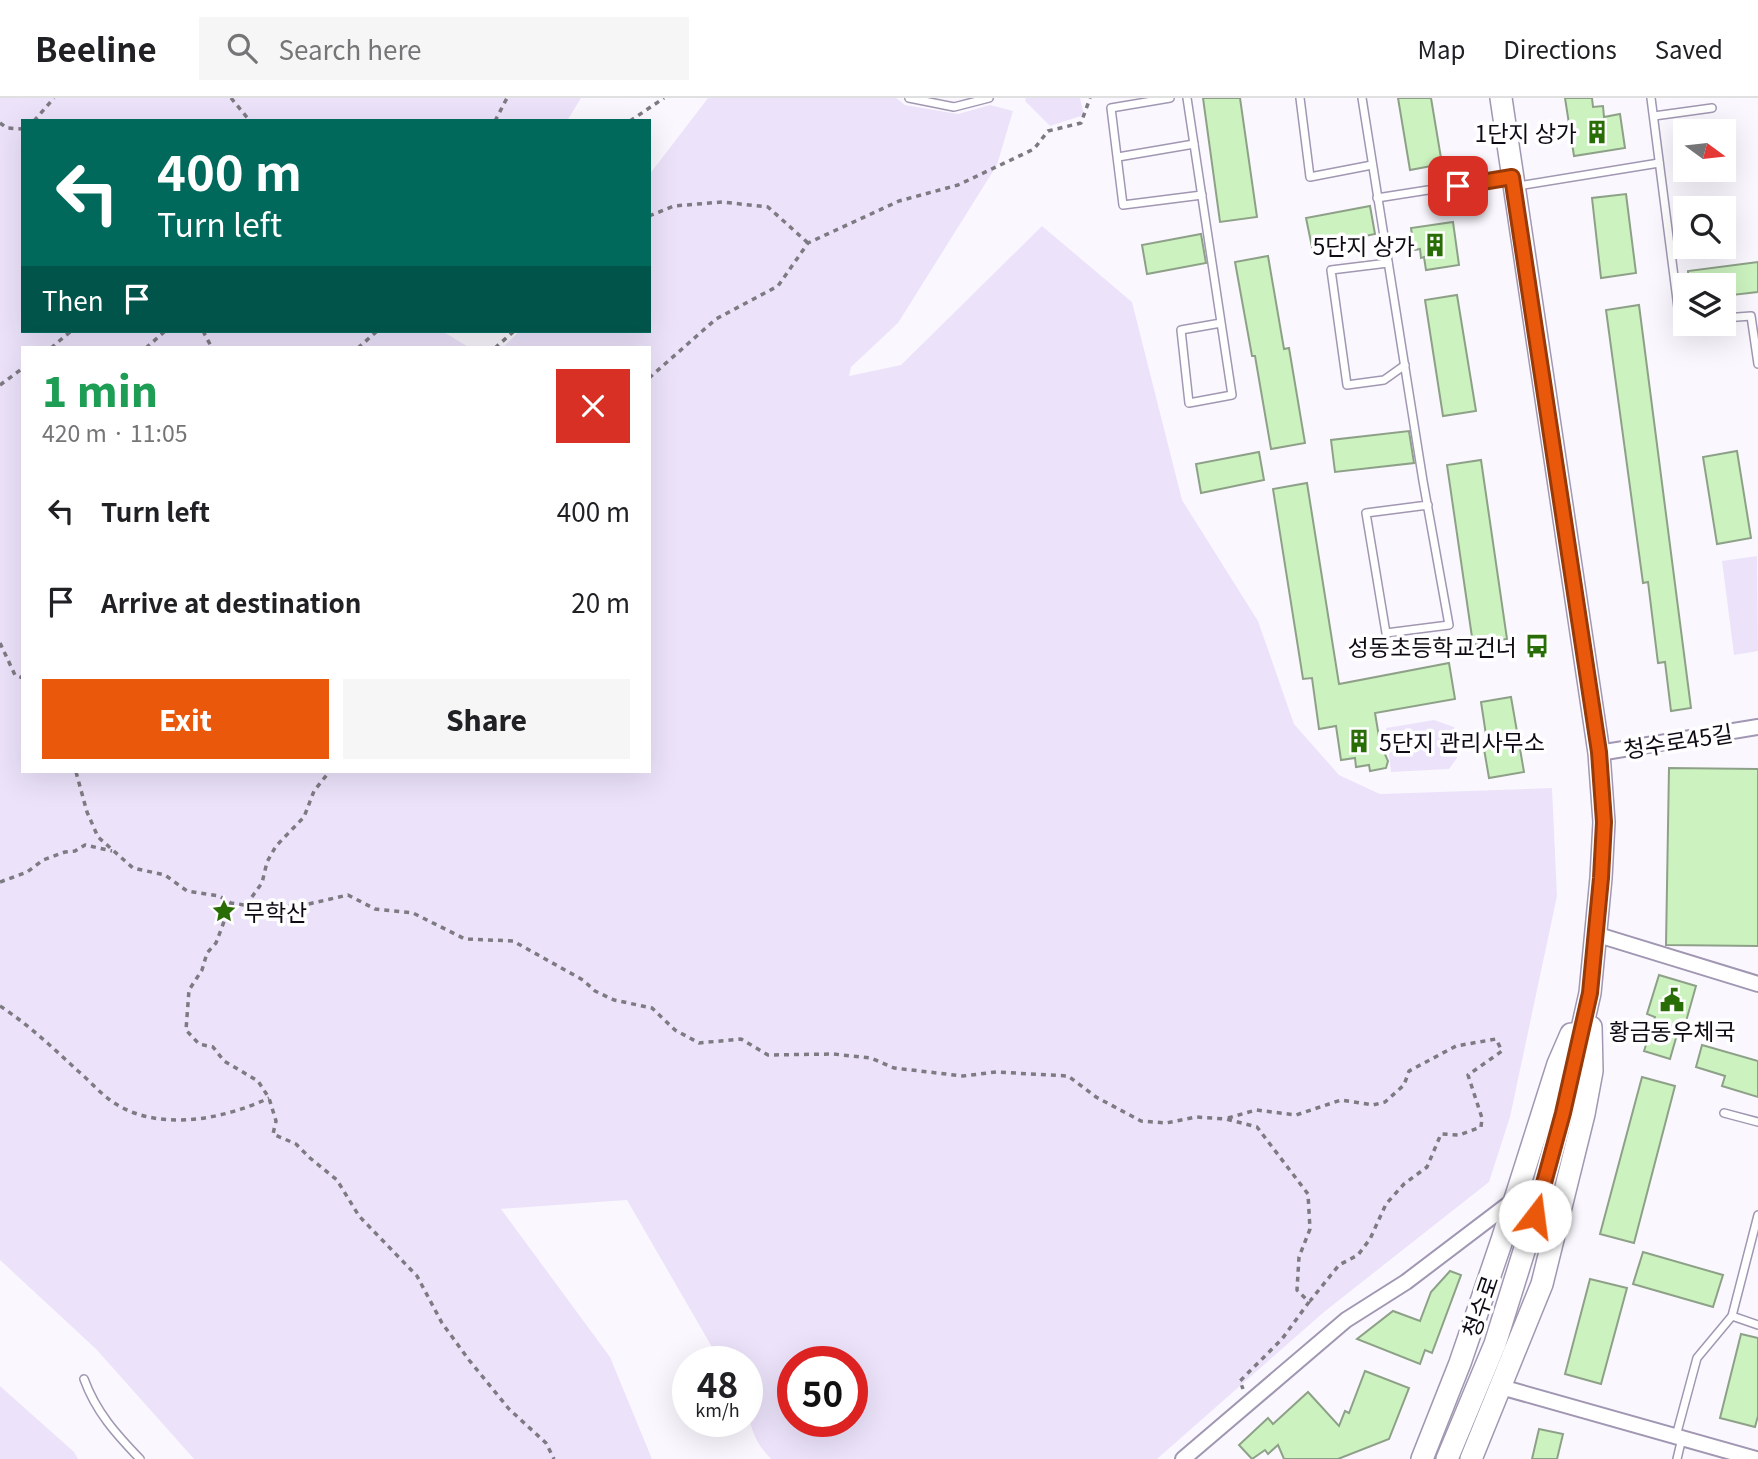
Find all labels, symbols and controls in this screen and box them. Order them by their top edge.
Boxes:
search box [199,17,689,80]
text: Beeline [35,24,157,72]
icon: search [223,29,261,67]
text: Search here [279,30,422,67]
text: Map [1417,31,1465,66]
text: Directions [1503,31,1617,66]
text: Saved [1655,31,1723,66]
place label: 1단지 상가 [1474,115,1577,149]
building icon: 1단지 상가 [1583,118,1611,146]
north arrow [1673,119,1736,182]
map controls [1673,119,1736,336]
text: 400 m [157,134,302,205]
icon: left [42,147,133,238]
pin [1428,156,1488,216]
icon: arrive [1439,167,1477,205]
button: search [1673,196,1736,259]
text: Turn left [157,200,282,246]
place label: 5단지 상가 [1312,228,1415,262]
building icon: 5단지 상가 [1421,231,1449,259]
button: layers [1673,273,1736,336]
icon: arrive [118,280,156,318]
text: Then [42,281,104,318]
text: 1 min [42,358,158,419]
button: close [556,369,630,443]
text: 420 m · 11:05 [42,415,187,449]
icon: left [42,492,80,530]
text: Turn left [101,492,210,529]
text: 400 m [557,492,630,529]
icon: arrive [42,583,80,621]
text: Arrive at destination [101,583,362,620]
text: 20 m [571,583,630,620]
place label: 성동초등학교건너 [1348,629,1517,663]
bus stop icon: 성동초등학교건너 [1523,632,1551,660]
button: Exit [42,679,329,759]
button: Share [343,679,630,759]
street label: 청수로45길 [1621,715,1735,765]
place label: 5단지 관리사무소 [1379,724,1545,758]
building icon: 5단지 관리사무소 [1345,727,1373,755]
place label: 무학산 [244,894,307,928]
place icon: 무학산 [210,897,238,925]
public building icon: 황금동우체국 [1658,986,1686,1014]
place label: 황금동우체국 [1609,1013,1735,1047]
position arrow [1498,1179,1572,1253]
street label: 청수로 [1453,1270,1505,1342]
speed limit sign: 50 [777,1346,868,1437]
text: 48 [697,1357,738,1408]
text: km/h [695,1396,740,1422]

